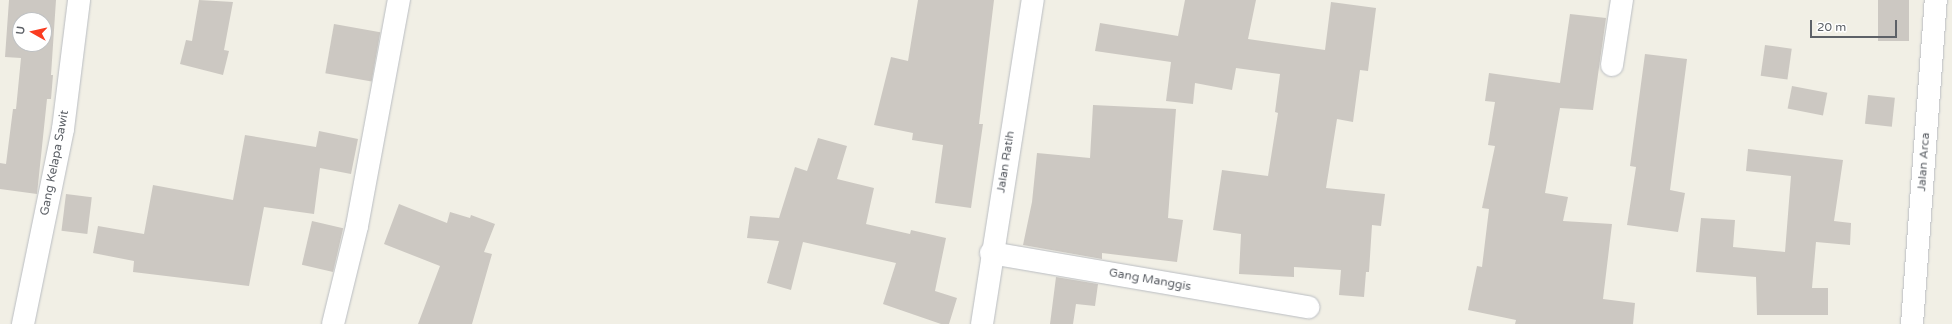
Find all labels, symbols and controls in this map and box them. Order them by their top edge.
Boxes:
north arrow [12,12,52,52]
scale bar [1812,12,1899,38]
text: 20 m [1817,20,1846,34]
text: U [14,25,28,35]
street label: Gang Kelapa Sawit [38,109,72,217]
street label: Jalan Ratih [994,130,1018,194]
street label: Jalan Arca [1915,132,1933,192]
street label: Gang Manggis [1108,266,1192,294]

